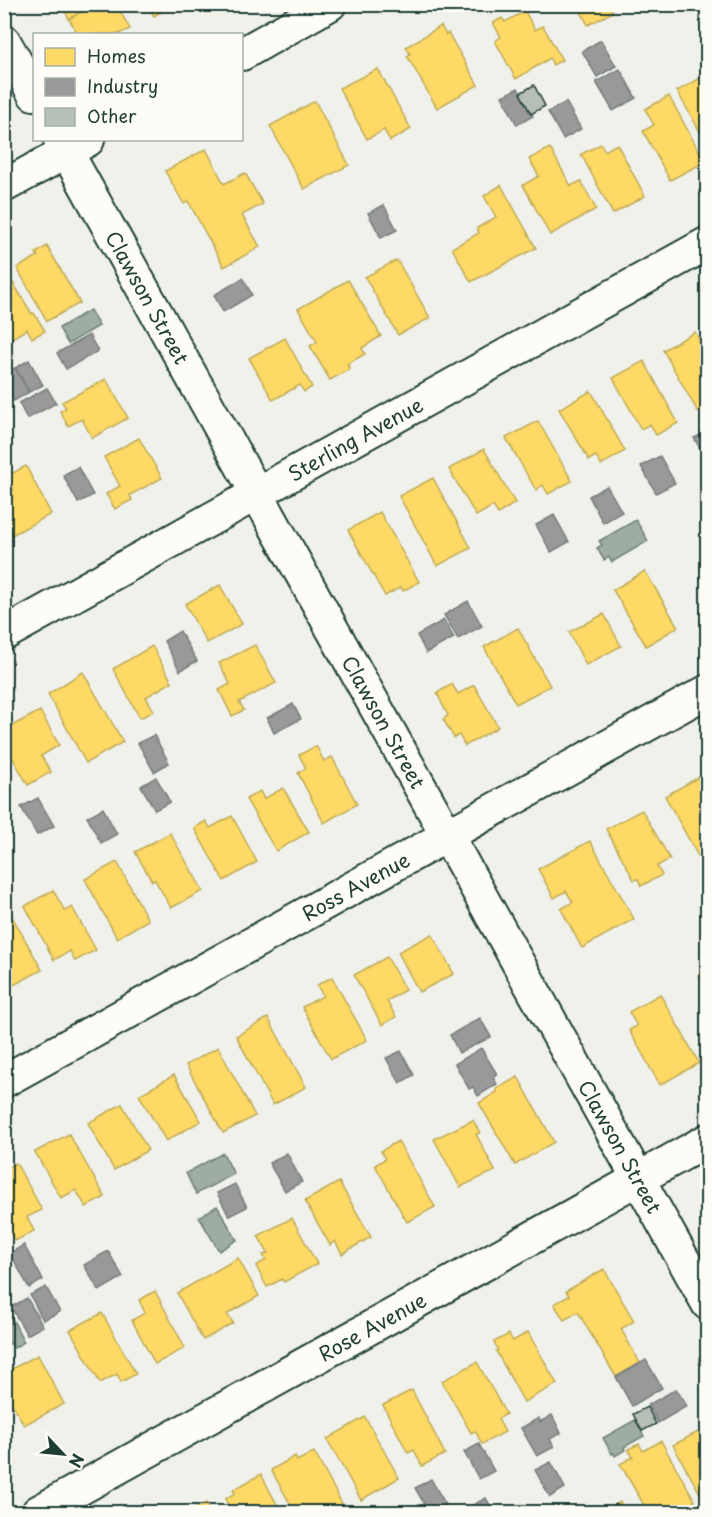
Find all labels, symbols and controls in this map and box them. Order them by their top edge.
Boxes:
legend [33,33,243,141]
text: Homes [87,42,145,69]
text: Industry [87,72,158,99]
text: Other [87,102,137,129]
street label: Clawson Street [98,225,197,369]
street label: Sterling Avenue [283,389,428,488]
street label: Clawson Street [335,650,433,794]
street label: Ross Avenue [296,844,415,928]
street label: Clawson Street [571,1074,670,1219]
street label: Rose Avenue [313,1284,431,1369]
north arrow [33,1424,93,1484]
text: N [64,1450,91,1472]

